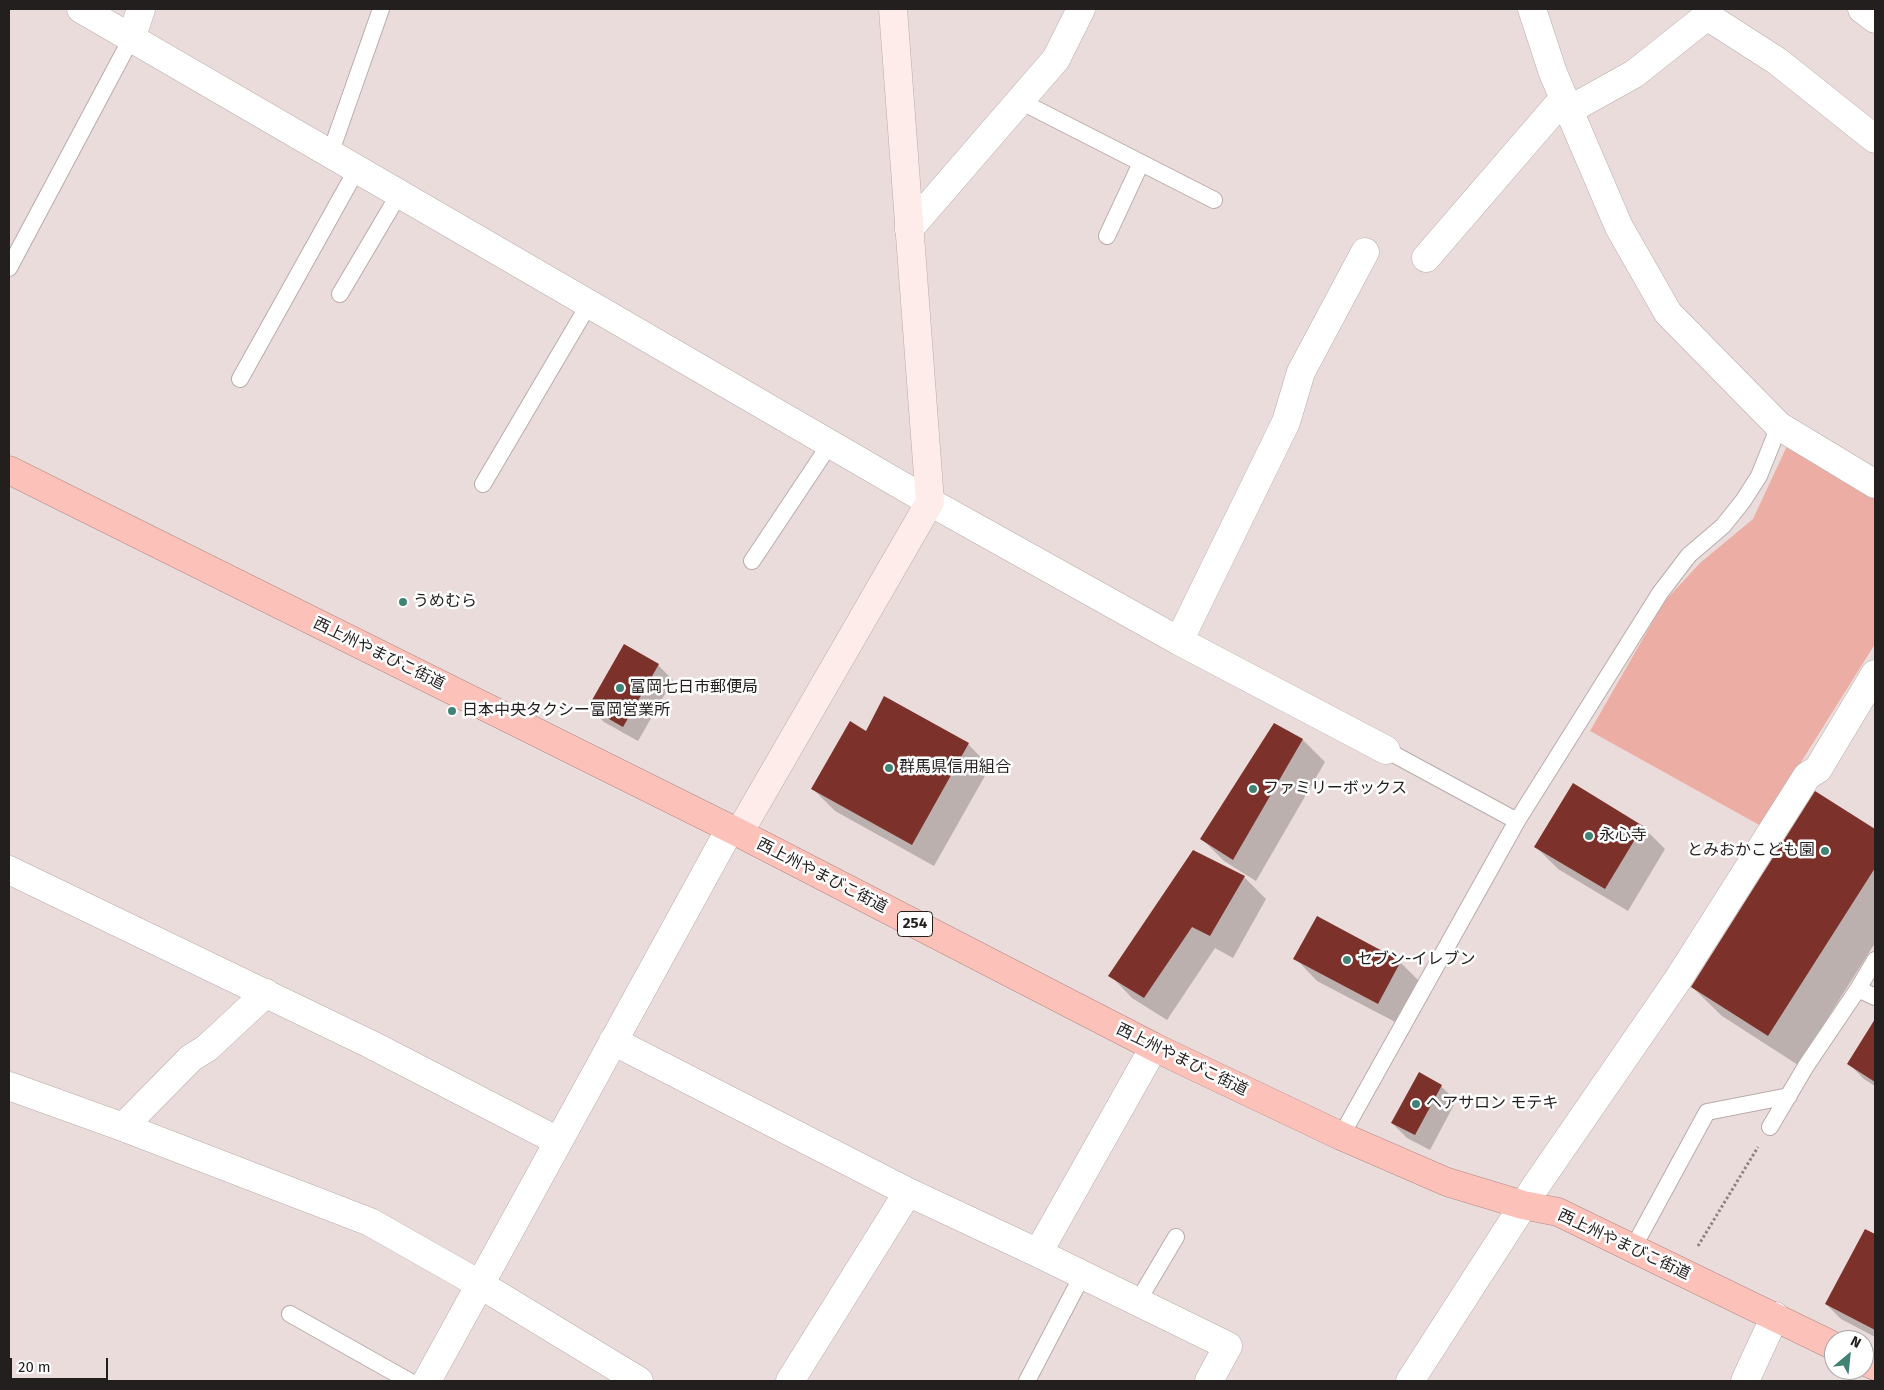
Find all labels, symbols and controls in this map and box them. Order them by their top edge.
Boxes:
place label: うめむら [413,592,477,612]
marker: うめむら [397,596,409,608]
street label: 西上州やまびこ街道 [310,614,448,694]
place label: 富岡七日市郵便局 [630,678,758,698]
marker: 富岡七日市郵便局 [614,682,626,694]
place label: 日本中央タクシー富岡営業所 [462,701,670,721]
marker: 日本中央タクシー富岡営業所 [446,705,458,717]
place label: 群馬県信用組合 [899,758,1011,778]
marker: 群馬県信用組合 [883,762,895,774]
place label: ファミリーボックス [1263,779,1407,799]
marker: ファミリーボックス [1247,783,1259,795]
place label: 永心寺 [1599,826,1647,846]
marker: 永心寺 [1583,830,1595,842]
street label: 西上州やまびこ街道 [753,835,891,917]
place label: とみおかこども園 [1687,841,1815,861]
marker: とみおかこども園 [1819,845,1831,857]
road number: 254 [898,912,932,936]
place label: セブン-イレブン [1357,950,1475,970]
marker: セブン-イレブン [1341,954,1353,966]
street label: 西上州やまびこ街道 [1113,1020,1251,1100]
place label: ヘアサロン モテキ [1426,1094,1558,1114]
marker: ヘアサロン モテキ [1410,1098,1422,1110]
street label: 西上州やまびこ街道 [1555,1206,1693,1284]
north arrow [1824,1330,1874,1380]
text: N [1848,1333,1864,1352]
scale bar [12,1348,110,1380]
text: 20 m [18,1358,51,1376]

